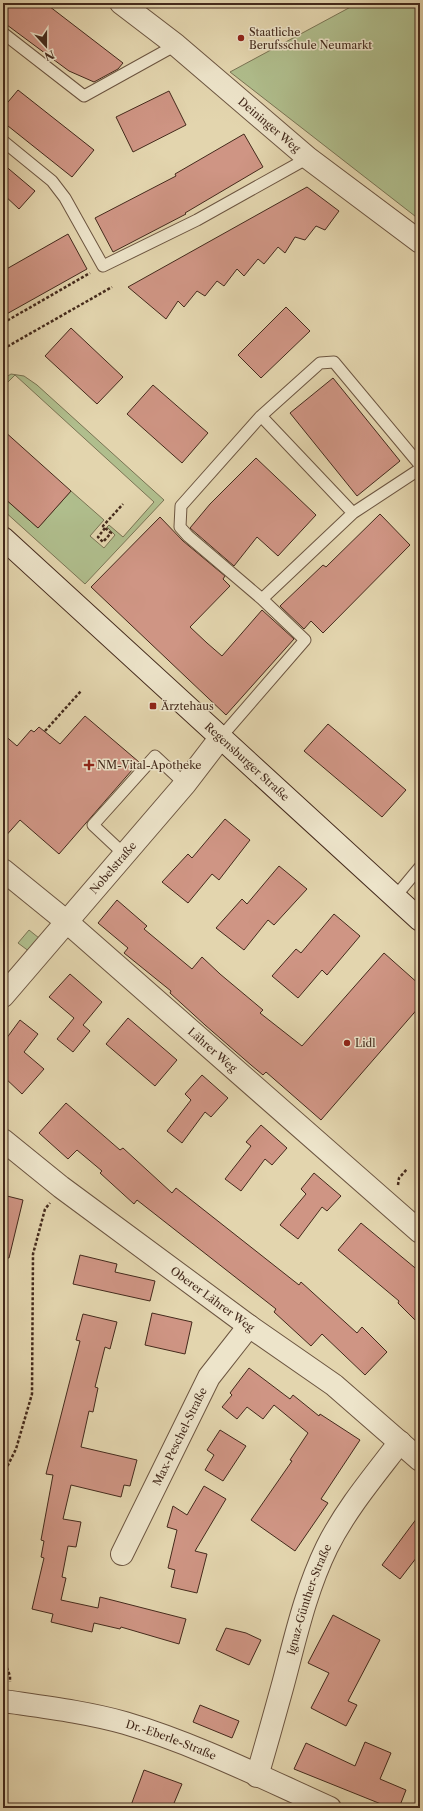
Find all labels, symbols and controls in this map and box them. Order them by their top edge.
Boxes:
place label: Staatliche Berufsschule Neumarkt [249,25,372,52]
north arrow [26,26,66,66]
marker: Staatliche Berufsschule Neumarkt [236,33,246,43]
text: N [42,47,57,64]
street label: Deininger Weg [235,94,303,156]
place label: Ärztehaus [160,699,214,713]
marker: Ärztehaus [148,701,158,711]
street label: Regensburger Straße [202,719,292,804]
place label: NM-Vital-Apotheke [97,758,201,772]
marker: NM-Vital-Apotheke [84,760,94,770]
street label: Nobelstraße [87,839,139,897]
street label: Lährer Weg [185,1024,240,1075]
place label: Lidl [355,1036,376,1050]
marker: Lidl [342,1038,352,1048]
street label: Oberer Lährer Weg [168,1263,257,1335]
street label: Max-Peschel-Straße [150,1385,210,1488]
street label: Ignaz-Günther-Straße [284,1542,334,1657]
street label: Dr.-Eberle-Straße [124,1717,218,1763]

